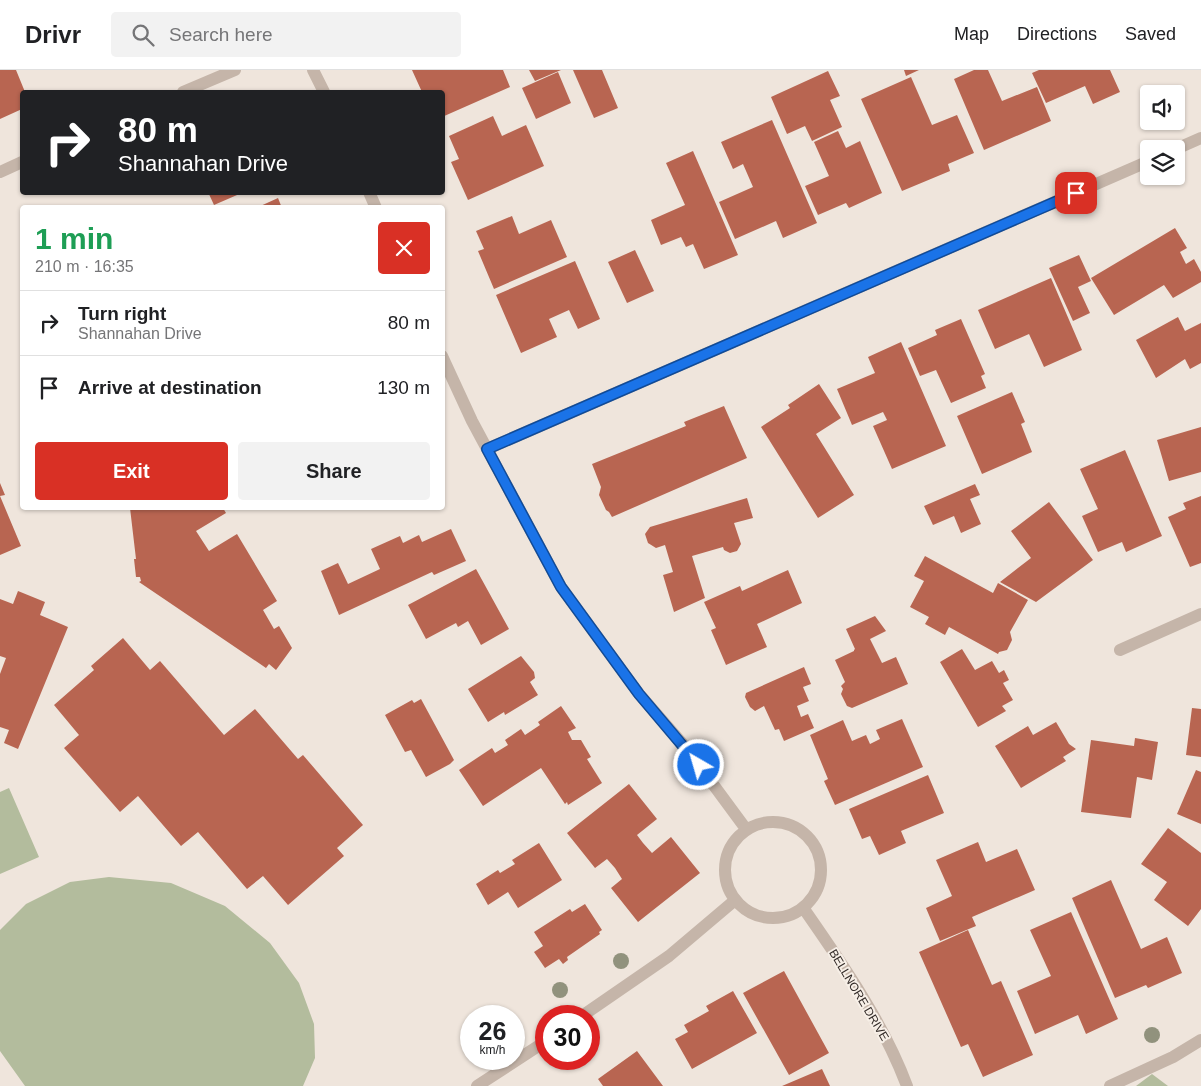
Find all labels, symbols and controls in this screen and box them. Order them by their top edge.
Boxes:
search box [111,12,461,57]
text: Drivr [25,21,81,48]
icon: search [129,21,157,49]
text: Search here [169,24,273,45]
text: Map [954,24,989,44]
text: Directions [1017,24,1097,44]
text: Saved [1125,24,1176,44]
map controls [1140,85,1185,185]
button: sound [1140,85,1185,130]
icon: right [35,110,100,175]
text: 80 m [118,110,198,149]
button: layers [1140,140,1185,185]
text: Shannahan Drive [118,151,288,176]
pin [1055,172,1097,214]
icon: arrive [1062,179,1090,207]
text: 1 min [35,222,113,255]
button: close [378,222,430,274]
text: 210 m · 16:35 [35,258,134,275]
text: Turn right [78,303,166,324]
icon: right [35,309,63,337]
text: 80 m [388,312,430,333]
text: Shannahan Drive [78,325,202,342]
icon: arrive [35,374,63,402]
text: Arrive at destination [78,377,262,398]
text: 130 m [377,377,430,398]
button: Exit [35,442,228,500]
button: Share [238,442,430,500]
position arrow [672,738,724,790]
street label: BELLNORE DRIVE [826,947,892,1043]
speed limit sign: 30 [535,1005,600,1070]
text: 26 [479,1017,506,1045]
text: km/h [479,1043,506,1057]

